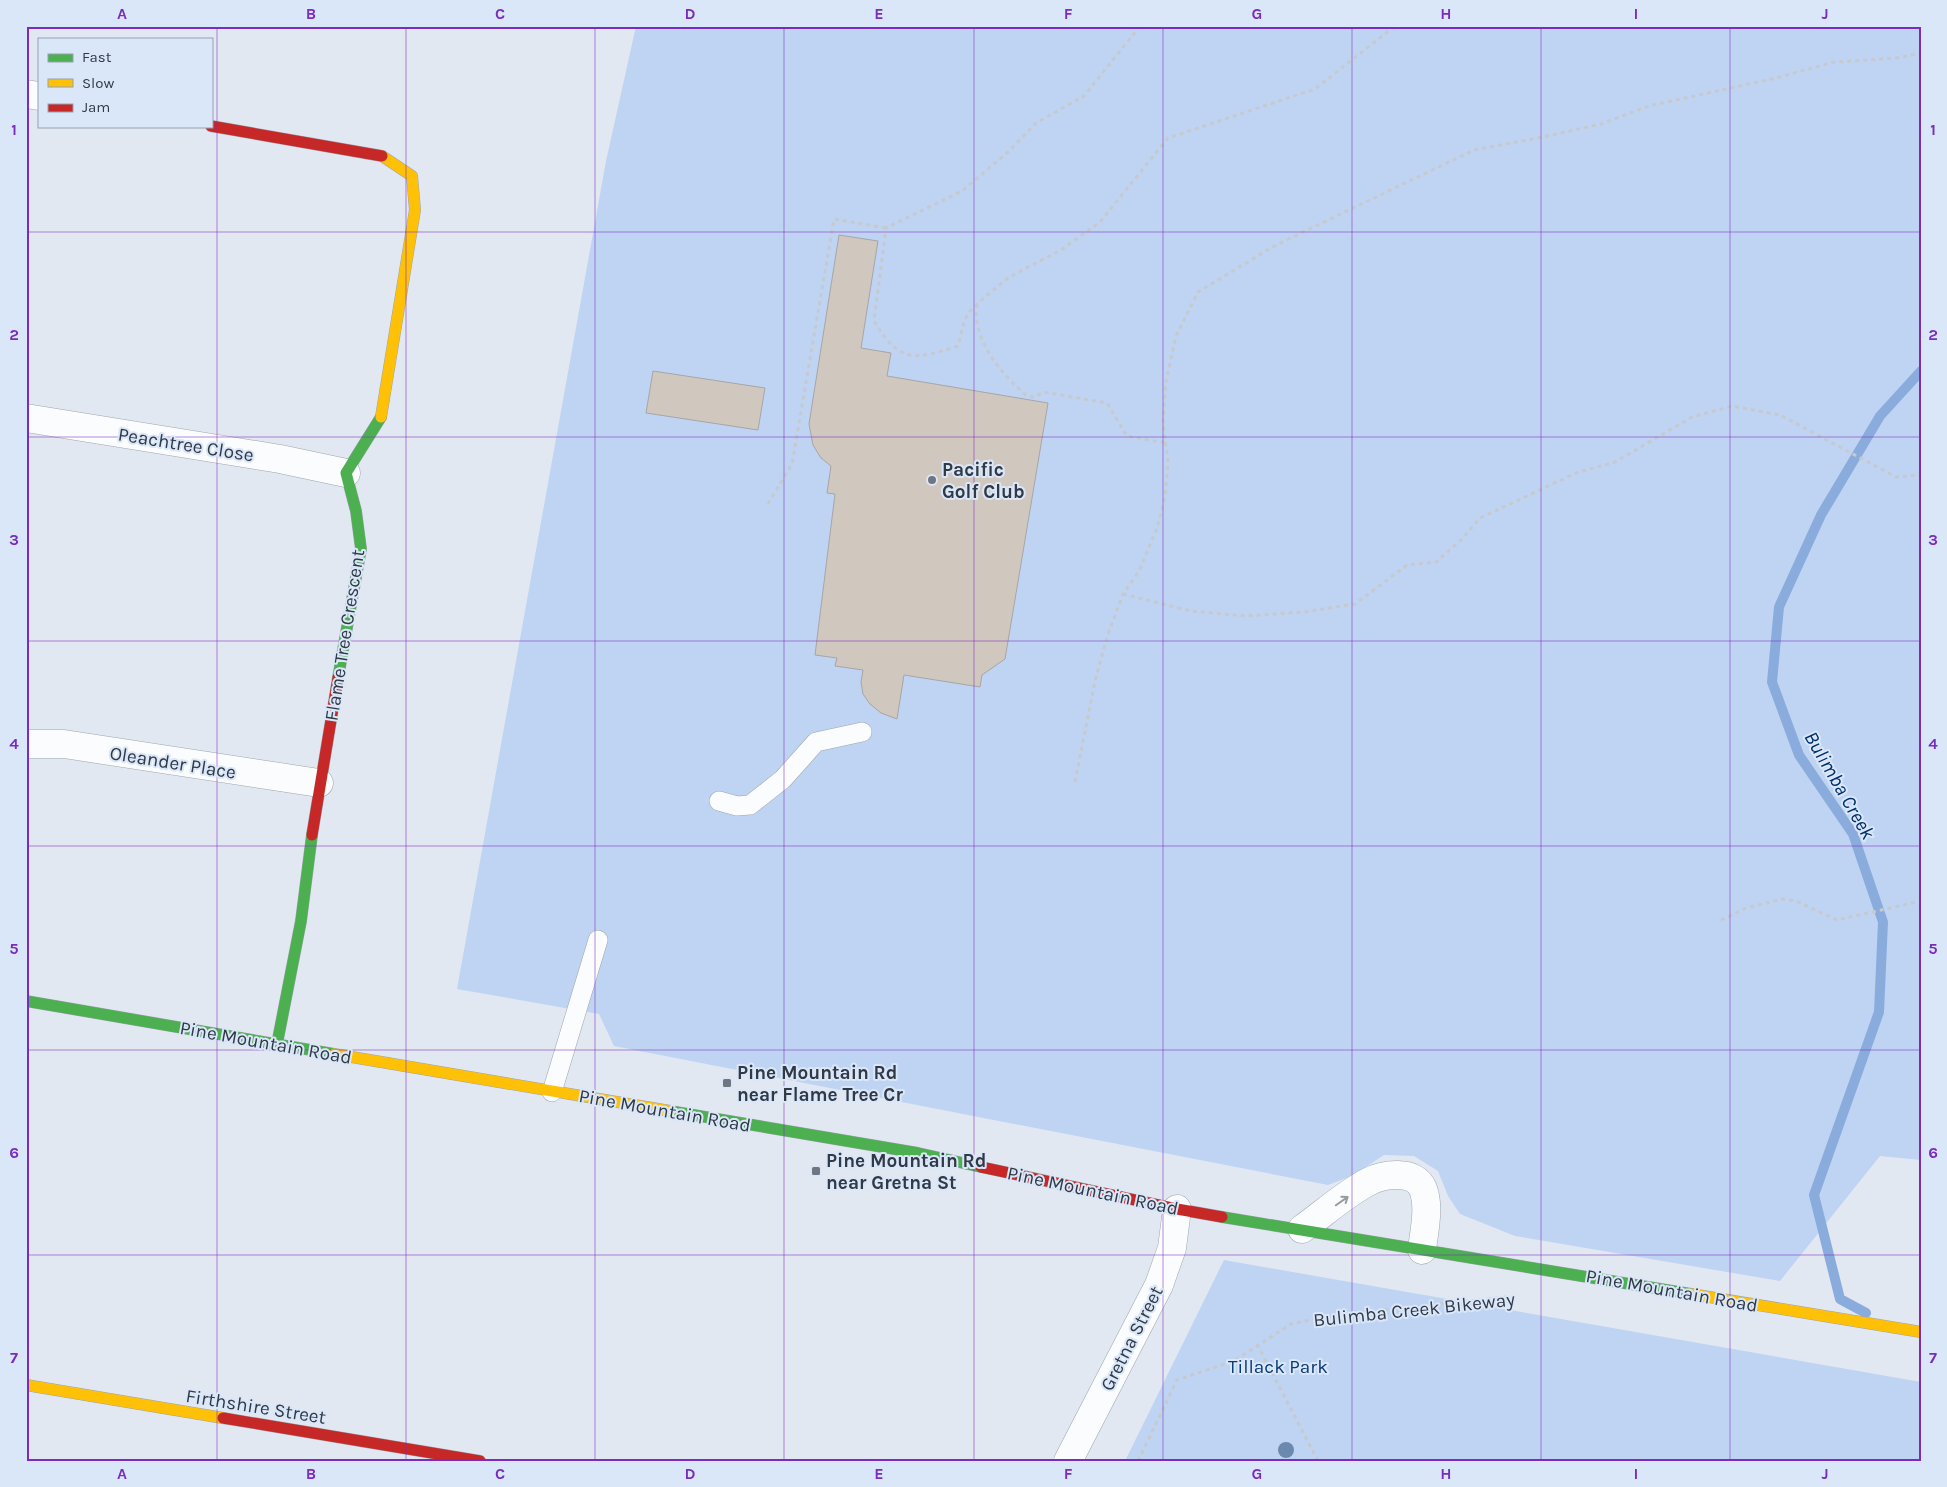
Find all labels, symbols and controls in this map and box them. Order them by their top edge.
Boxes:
text: A [117,4,127,23]
text: B [306,4,316,23]
text: C [495,4,505,23]
text: D [685,4,696,23]
text: E [874,4,884,23]
text: F [1064,4,1073,23]
text: G [1252,4,1262,23]
text: H [1440,4,1452,23]
text: I [1634,4,1638,23]
text: J [1821,4,1829,23]
legend [38,38,212,128]
text: Fast [82,48,112,66]
text: Slow [82,74,114,92]
text: Jam [82,98,110,116]
text: 1 [11,120,17,139]
text: 1 [1930,120,1936,139]
text: 2 [9,325,19,344]
text: 2 [1928,325,1938,344]
street label: Peachtree Close [116,423,255,467]
place label: Pacific Golf Club [942,459,1025,503]
marker: Pacific Golf Club [926,474,938,486]
text: 3 [9,530,19,549]
text: 3 [1928,530,1938,549]
street label: Flame Tree Crescent [321,548,369,722]
water label: Bulimba Creek [1799,727,1880,844]
text: 4 [9,734,19,753]
text: 4 [1928,734,1938,753]
street label: Oleander Place [108,742,238,784]
text: 5 [9,939,19,958]
text: 5 [1928,939,1938,958]
street label: Pine Mountain Road [178,1017,354,1069]
place label: Pine Mountain Rd near Flame Tree Cr [737,1062,903,1106]
marker: Pine Mountain Rd near Flame Tree Cr [721,1077,733,1089]
street label: Pine Mountain Road [577,1085,753,1137]
text: 6 [9,1143,19,1162]
text: 6 [1928,1143,1938,1162]
place label: Pine Mountain Rd near Gretna St [826,1150,986,1194]
street label: Pine Mountain Road [1005,1162,1180,1220]
marker: Pine Mountain Rd near Gretna St [810,1165,822,1177]
one-way arrow [1335,1196,1349,1206]
street label: Pine Mountain Road [1584,1265,1760,1317]
street label: Gretna Street [1096,1282,1168,1395]
street label: Bulimba Creek Bikeway [1312,1288,1516,1332]
text: 7 [10,1348,18,1367]
text: 7 [1929,1348,1937,1367]
park label: Tillack Park [1228,1356,1328,1378]
street label: Firthshire Street [184,1385,327,1429]
text: A [117,1464,127,1483]
text: B [306,1464,316,1483]
text: C [495,1464,505,1483]
text: D [685,1464,696,1483]
text: E [874,1464,884,1483]
text: F [1064,1464,1073,1483]
text: G [1252,1464,1262,1483]
text: H [1440,1464,1452,1483]
text: I [1634,1464,1638,1483]
text: J [1821,1464,1829,1483]

